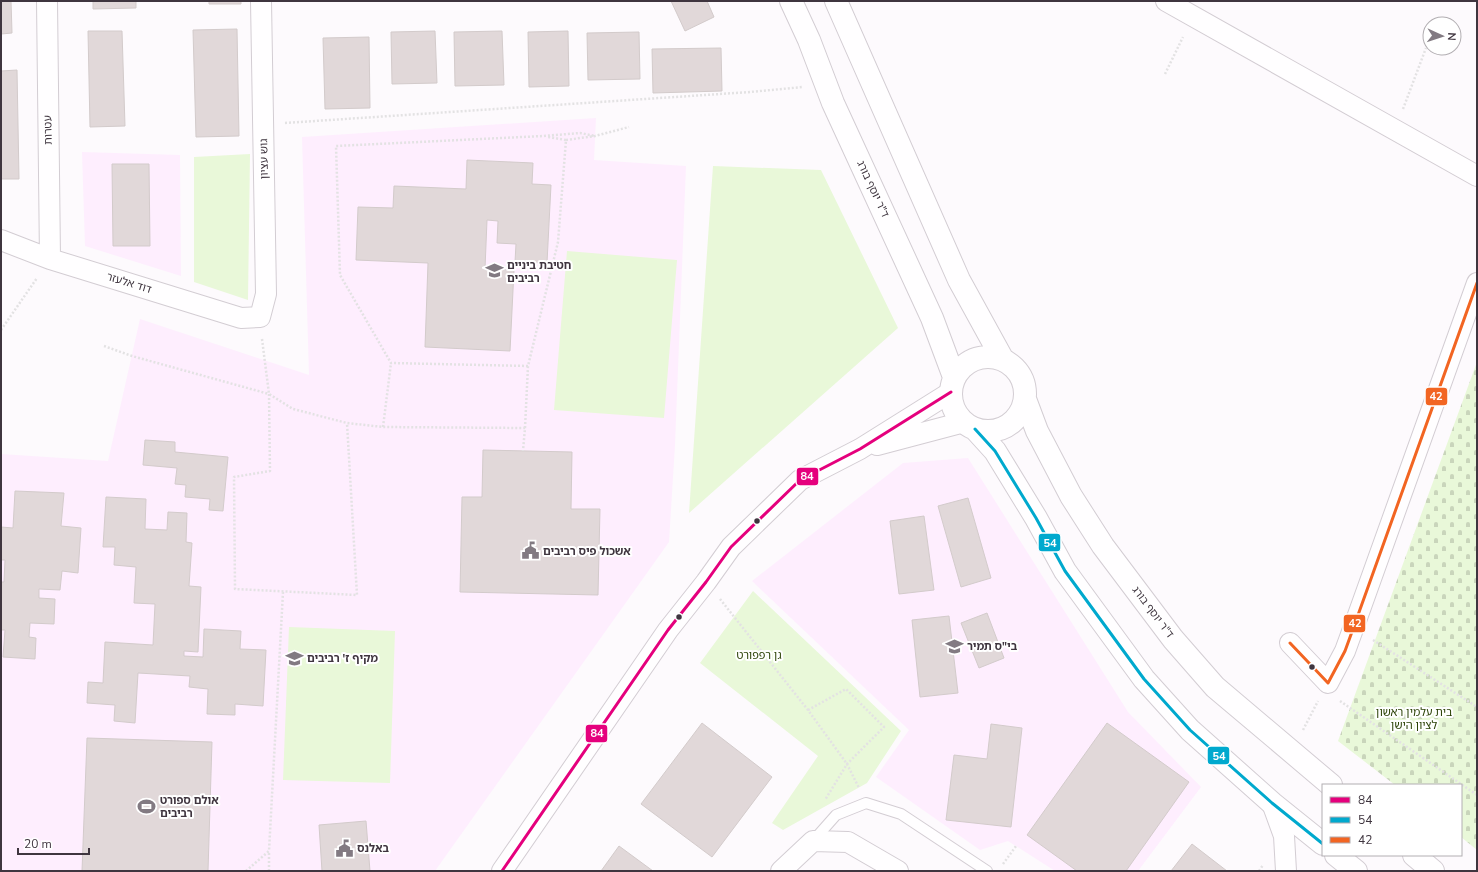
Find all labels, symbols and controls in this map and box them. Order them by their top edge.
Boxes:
north arrow [1422,16,1462,56]
text: N [1444,32,1459,41]
street label: עטרות [40,115,56,145]
street label: גוש עציון [256,138,272,180]
street label: ד"ר יוסף בורג [853,158,893,220]
place label: חטיבת ביניים רביבים [507,258,571,286]
school or university icon: חטיבת ביניים רביבים [484,261,504,281]
street label: דוד אלעזר [105,269,154,297]
line badge: 42 [1425,387,1448,406]
text: 42 [1429,389,1443,404]
line badge: 84 [796,467,819,486]
text: 84 [800,469,814,484]
unlabelled marker [752,516,762,526]
line badge: 54 [1038,533,1061,552]
text: 54 [1043,536,1057,551]
public building icon: אשכול פיס רביבים [520,541,540,561]
place label: אשכול פיס רביבים [543,544,631,559]
street label: ד"ר יוסף בורג [1129,583,1177,641]
unlabelled marker [674,612,684,622]
line badge: 42 [1343,614,1366,633]
text: 42 [1348,616,1362,631]
school or university icon: בי"ס תמיר [944,636,964,656]
place label: בי"ס תמיר [967,639,1018,654]
school or university icon: מקיף ז' רביבים [284,648,304,668]
park label: גן רפפורט [736,648,782,663]
place label: מקיף ז' רביבים [307,651,378,666]
unlabelled marker [1307,662,1317,672]
park label: בית עלמין ראשון לציון הישן [1376,705,1452,733]
line badge: 84 [585,724,608,743]
text: 84 [590,726,604,741]
line badge: 54 [1207,746,1230,765]
text: 54 [1212,749,1226,764]
legend [1322,784,1462,856]
text: 84 [1358,792,1372,808]
place label: אולם ספורט רביבים [160,793,219,821]
sports icon: אולם ספורט רביבים [137,796,157,816]
text: 54 [1358,812,1372,828]
scale bar [18,830,89,856]
text: 42 [1358,832,1372,848]
text: 20 m [24,836,52,852]
public building icon: באלנס [334,838,354,858]
place label: באלנס [357,841,389,856]

